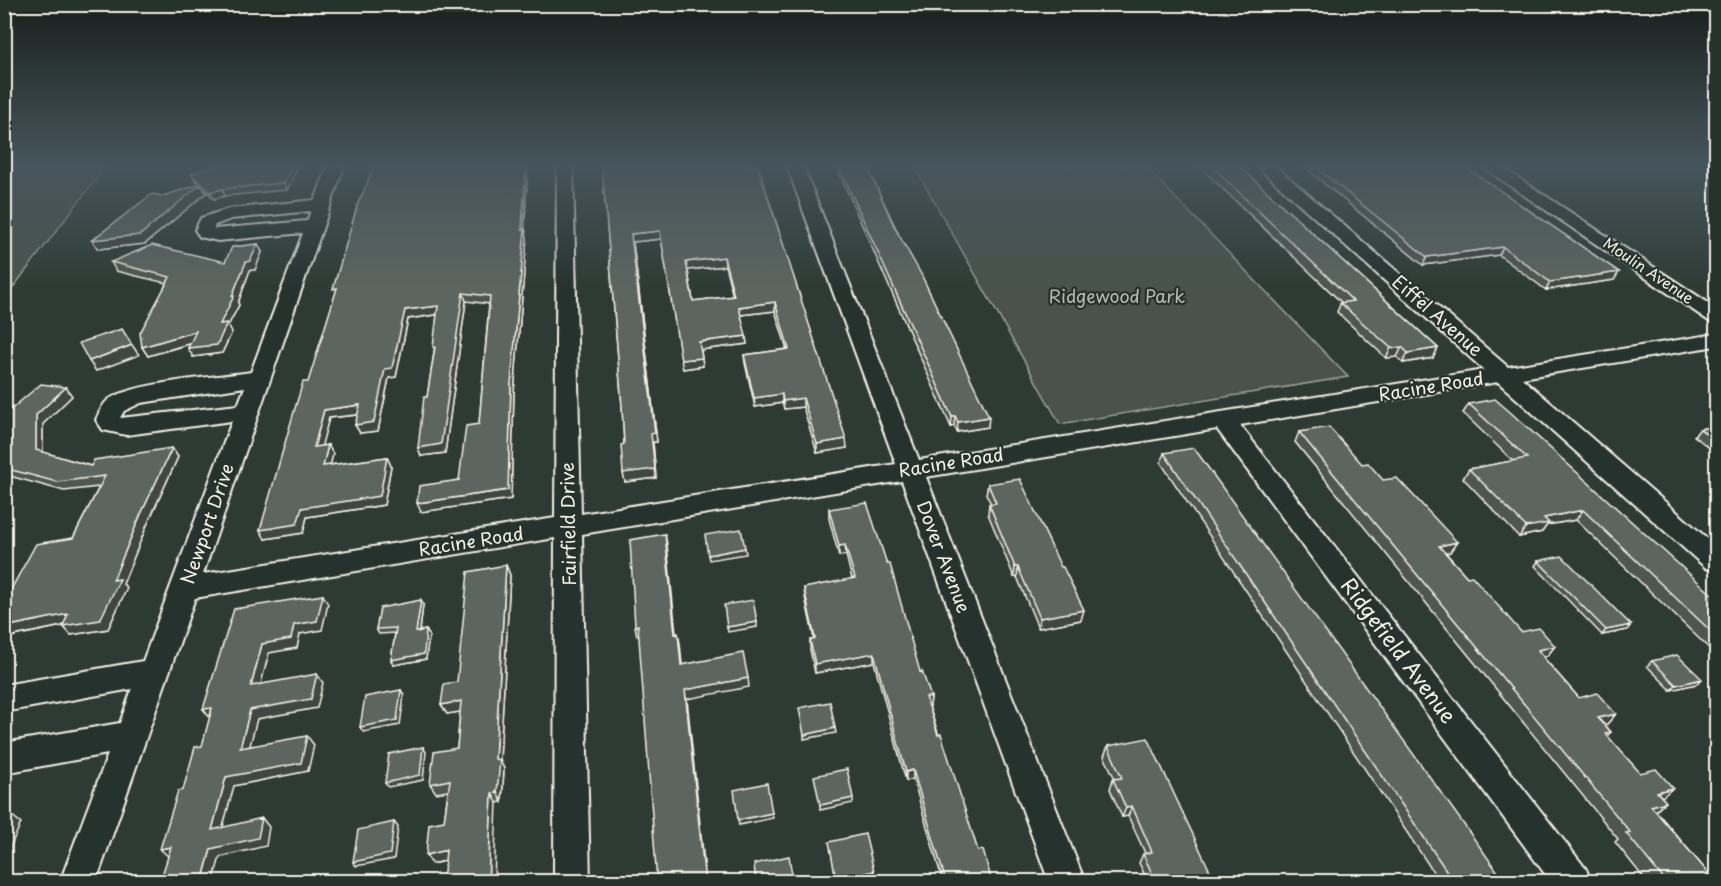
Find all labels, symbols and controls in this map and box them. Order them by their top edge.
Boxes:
street label: Moulin Avenue [1599,231,1699,309]
street label: Eiffel Avenue [1387,268,1489,362]
park label: Ridgewood Park [1049,282,1185,309]
street label: Racine Road [1376,364,1485,407]
street label: Racine Road [896,440,1005,483]
street label: Newport Drive [173,459,240,588]
street label: Fairfield Drive [553,462,582,586]
street label: Dover Avenue [911,496,978,617]
street label: Racine Road [416,519,525,562]
street label: Ridgefield Avenue [1334,570,1465,729]

